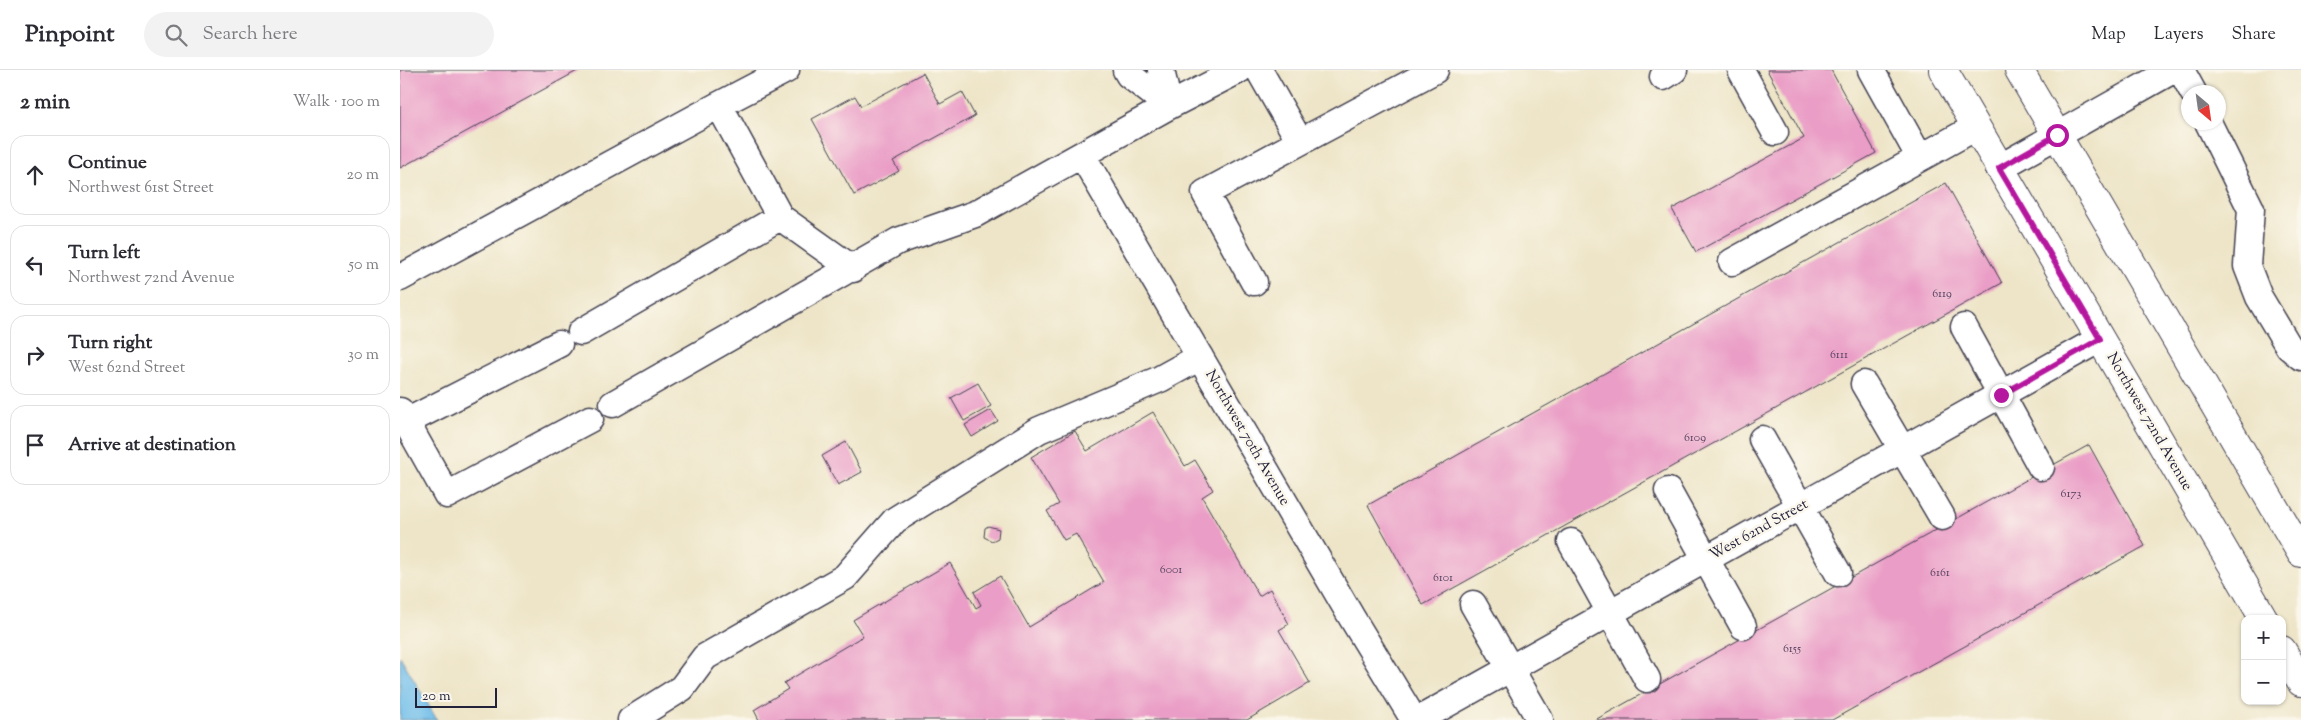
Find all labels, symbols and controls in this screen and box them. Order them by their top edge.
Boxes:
search box [144,12,494,57]
text: Pinpoint [25,18,114,52]
icon: search [162,21,190,49]
text: Search here [202,21,298,48]
text: Map [2091,22,2126,48]
text: Layers [2154,22,2204,48]
text: Share [2232,22,2276,48]
north arrow [2181,85,2226,130]
text: 2 min [20,88,70,118]
text: Walk · 100 m [293,91,380,114]
route start [2046,124,2069,147]
text: Continue [68,150,147,177]
icon: ahead [21,161,49,189]
text: 20 m [346,164,379,187]
text: Northwest 61st Street [68,177,214,200]
text: Turn left [68,240,140,267]
icon: left [21,251,49,279]
text: 50 m [348,254,379,277]
text: Northwest 72nd Avenue [68,267,235,290]
house number: 6119 [1932,285,1952,303]
text: Turn right [68,330,152,357]
icon: right [21,341,49,369]
text: 30 m [348,344,379,367]
house number: 6111 [1830,346,1848,364]
street label: Northwest 72nd Avenue [2101,349,2197,495]
text: West 62nd Street [68,357,185,380]
street label: Northwest 70th Avenue [1199,366,1295,510]
route end [1990,384,2013,407]
house number: 6109 [1684,429,1706,447]
icon: arrive [21,431,49,459]
text: Arrive at destination [68,432,236,459]
house number: 6173 [2061,485,2082,503]
street label: West 62nd Street [1706,494,1812,566]
house number: 6001 [1160,561,1182,579]
house number: 6161 [1930,564,1950,582]
house number: 6101 [1433,569,1453,587]
map controls [2241,615,2286,705]
button: + [2241,615,2286,660]
house number: 6155 [1783,640,1801,658]
button: − [2241,660,2286,705]
scale bar [415,685,498,708]
text: 20 m [422,687,451,707]

